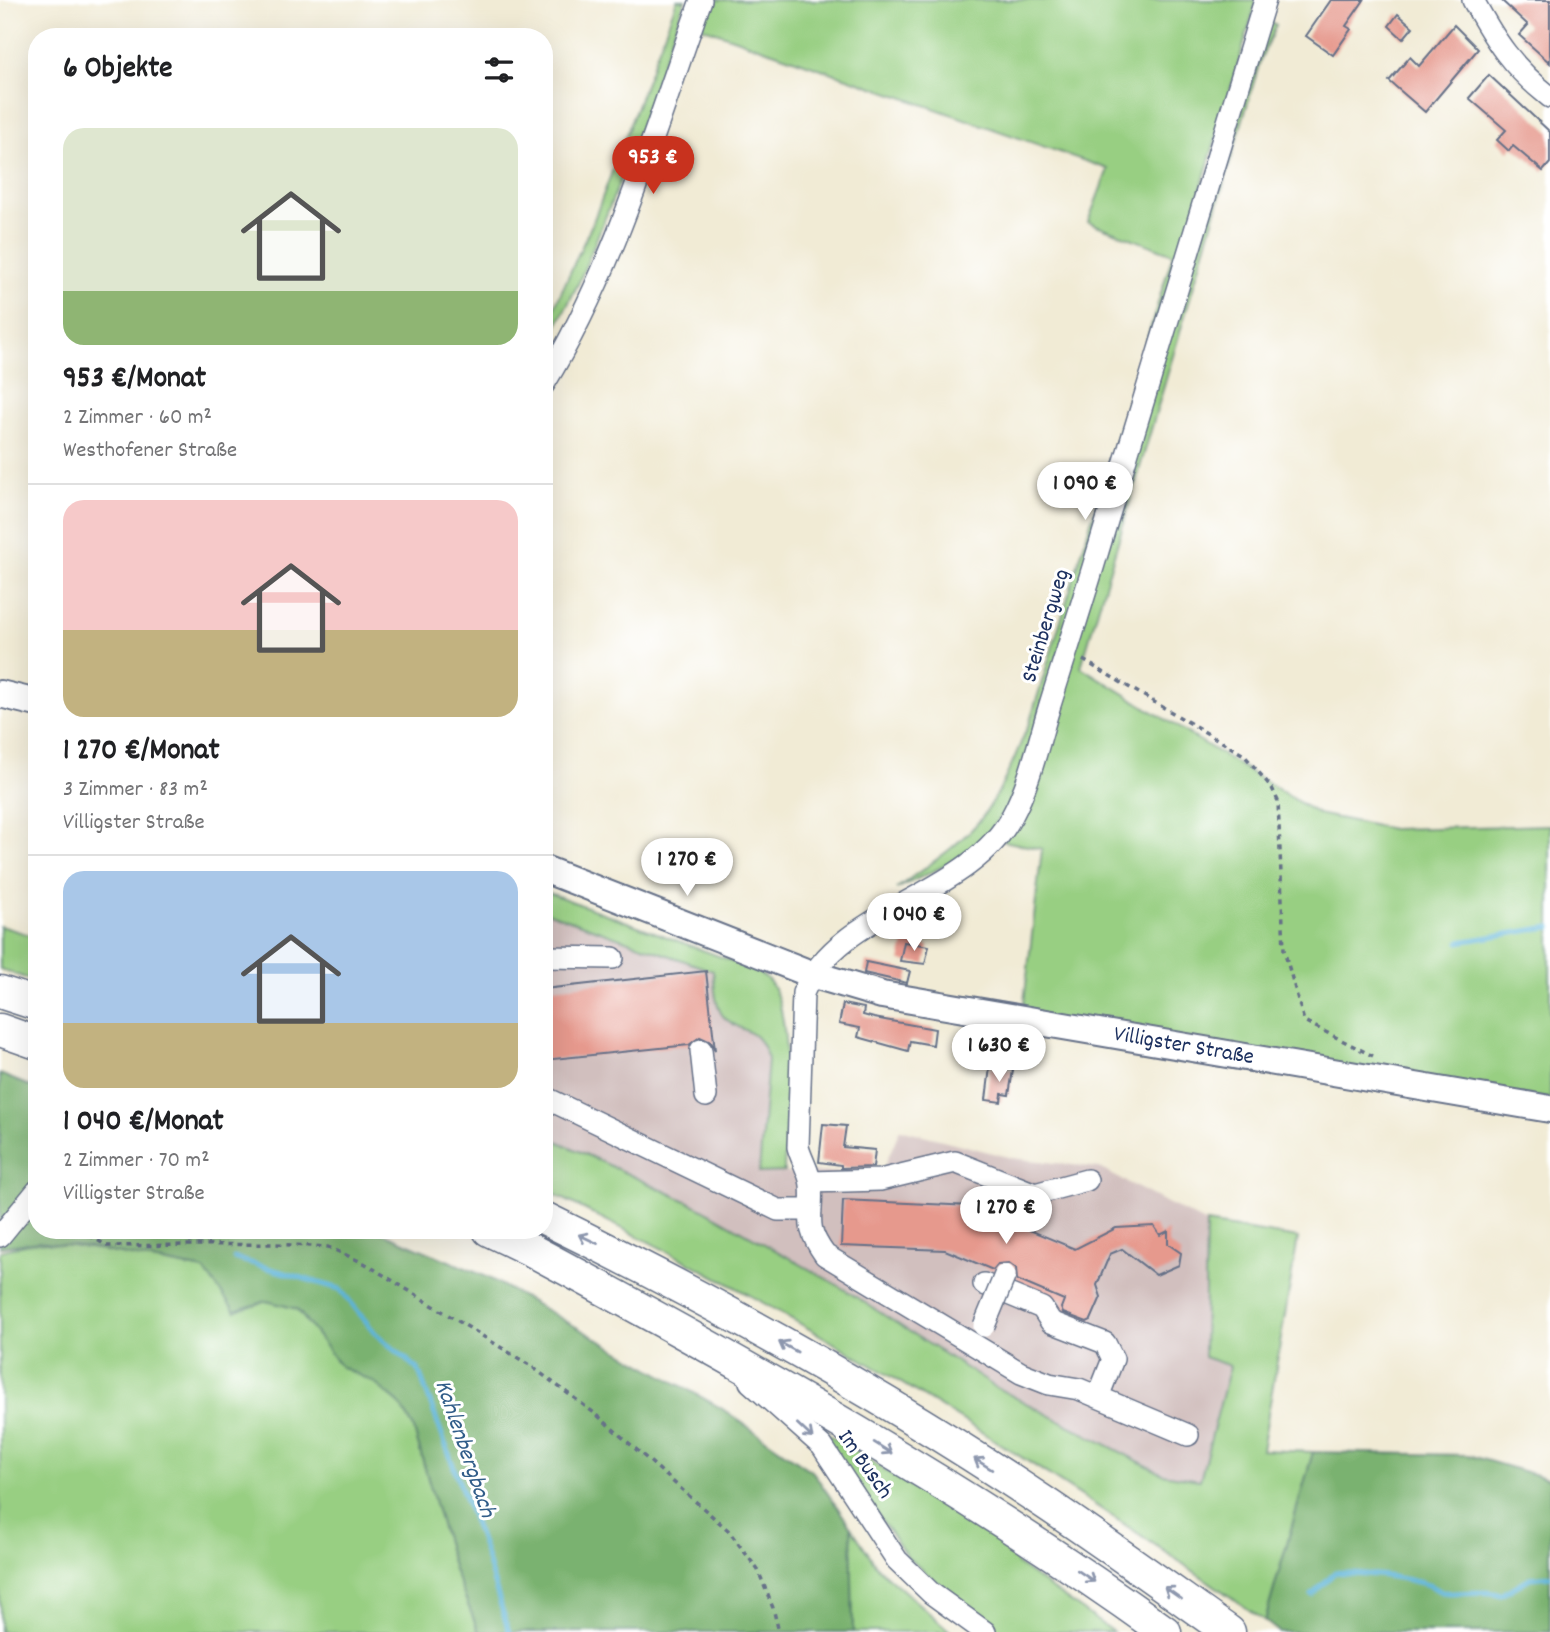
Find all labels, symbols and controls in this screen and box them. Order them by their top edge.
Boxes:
text: 6 Objekte [63,49,172,92]
icon: filters [480,51,518,89]
pin: 953 € [604,136,702,196]
text: 953 € [628,142,678,175]
icon: home [228,173,354,299]
text: 953 €/Monat [63,359,206,402]
text: 2 Zimmer · 60 m² [63,402,212,435]
text: Westhofener Straße [63,435,237,468]
pin: 1 090 € [1020,462,1150,522]
text: 1 090 € [1053,468,1117,501]
icon: home [228,545,354,671]
street label: Steinbergweg [1014,565,1080,687]
text: 1 270 €/Monat [63,731,219,774]
text: 3 Zimmer · 83 m² [63,774,208,807]
text: Villigster Straße [63,807,205,840]
pin: 1 270 € [622,838,752,898]
text: 1 270 € [657,844,717,877]
pin: 1 040 € [849,894,979,953]
text: 1 040 € [882,899,946,932]
icon: home [228,916,354,1042]
street label: Villigster Straße [1111,1018,1256,1075]
pin: 1 630 € [934,1024,1064,1084]
text: 1 630 € [968,1030,1030,1063]
text: 1 040 €/Monat [63,1102,224,1145]
text: 2 Zimmer · 70 m² [63,1145,210,1178]
text: Villigster Straße [63,1178,205,1211]
pin: 1 270 € [941,1186,1071,1246]
text: 1 270 € [976,1192,1036,1225]
one-way arrow [578,1232,599,1245]
one-way arrow [778,1340,798,1354]
water label: Kahlenbergbach [425,1376,504,1523]
one-way arrow [796,1423,814,1439]
street label: Im Busch [828,1423,900,1507]
one-way arrow [873,1441,893,1455]
one-way arrow [973,1457,993,1471]
one-way arrow [1075,1569,1095,1583]
one-way arrow [1164,1586,1183,1600]

